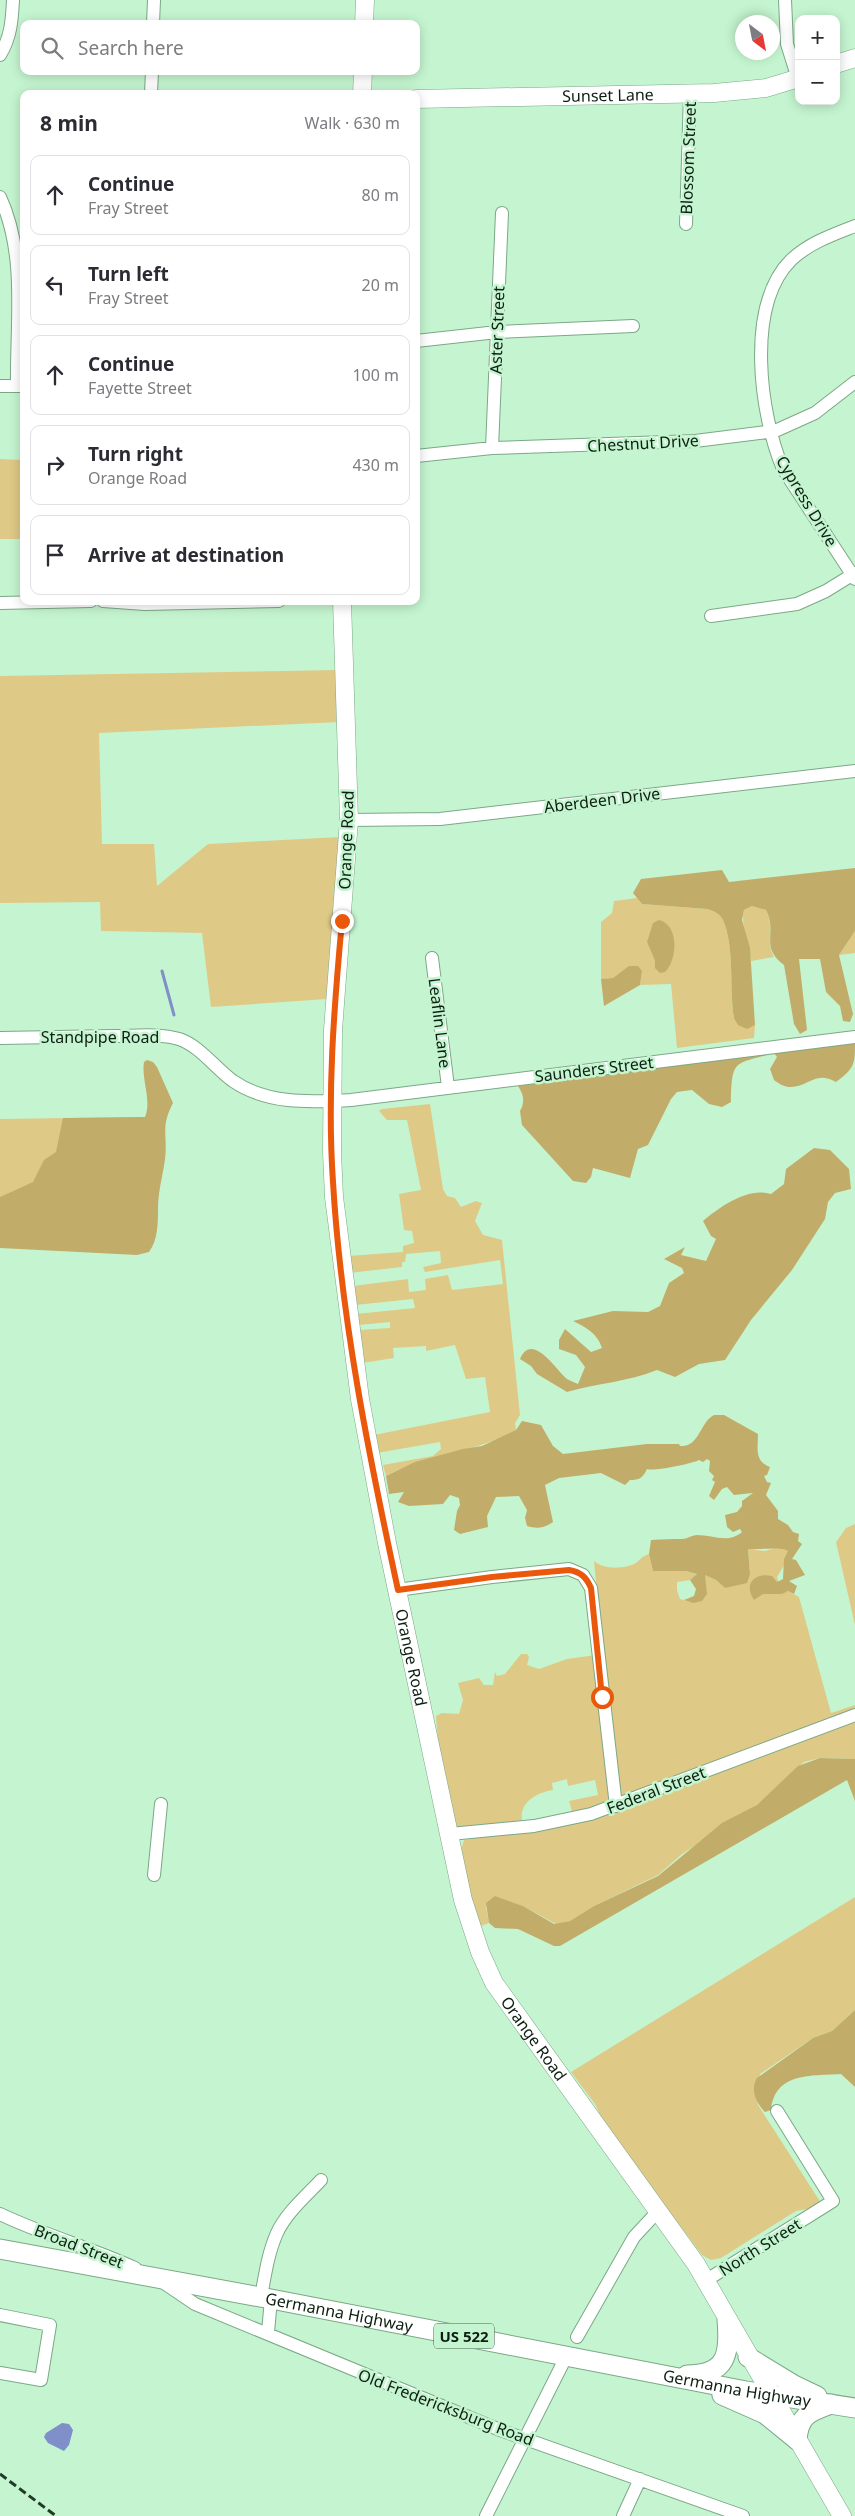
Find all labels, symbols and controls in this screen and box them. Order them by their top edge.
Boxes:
north arrow [735,15,780,60]
map controls [795,15,840,105]
button: + [795,15,840,60]
search box [20,20,420,75]
icon: search [38,34,66,62]
text: Search here [78,35,184,61]
button: − [795,60,840,105]
street label: Sunset Lane [562,83,654,107]
street label: Blossom Street [675,101,701,215]
text: 8 min [40,109,98,137]
text: Walk · 630 m [305,112,400,134]
text: Continue [88,171,174,197]
icon: ahead [41,181,69,209]
text: 80 m [362,184,399,206]
text: Fray Street [88,197,169,219]
text: Turn left [88,261,169,287]
icon: left [41,271,69,299]
text: 20 m [362,274,399,296]
street label: Aster Street [484,285,510,374]
text: Fray Street [88,287,169,309]
text: Continue [88,351,174,377]
icon: ahead [41,361,69,389]
text: 100 m [352,364,399,386]
text: Fayette Street [88,377,192,399]
street label: Chestnut Drive [587,429,699,457]
text: Turn right [88,441,183,467]
icon: right [41,451,69,479]
street label: Cypress Drive [771,451,843,551]
text: 430 m [352,454,399,476]
text: Orange Road [88,467,187,489]
icon: arrive [41,541,69,569]
text: Arrive at destination [88,542,284,568]
street label: Aberdeen Drive [543,782,661,818]
street label: Orange Road [333,790,359,890]
route end [331,910,354,933]
street label: Leaflin Lane [424,977,456,1069]
street label: Standpipe Road [41,1026,159,1048]
street label: Saunders Street [533,1051,655,1087]
street label: Orange Road [390,1607,432,1708]
route start [591,1686,614,1709]
street label: Federal Street [603,1761,709,1819]
street label: Orange Road [496,1992,572,2085]
street label: North Street [715,2213,805,2281]
street label: Broad Street [31,2219,127,2273]
street label: Germanna Highway [264,2287,416,2337]
road number: US 522 [434,2324,494,2348]
street label: Old Fredericksburg Road [355,2363,537,2451]
street label: Germanna Highway [661,2364,813,2412]

